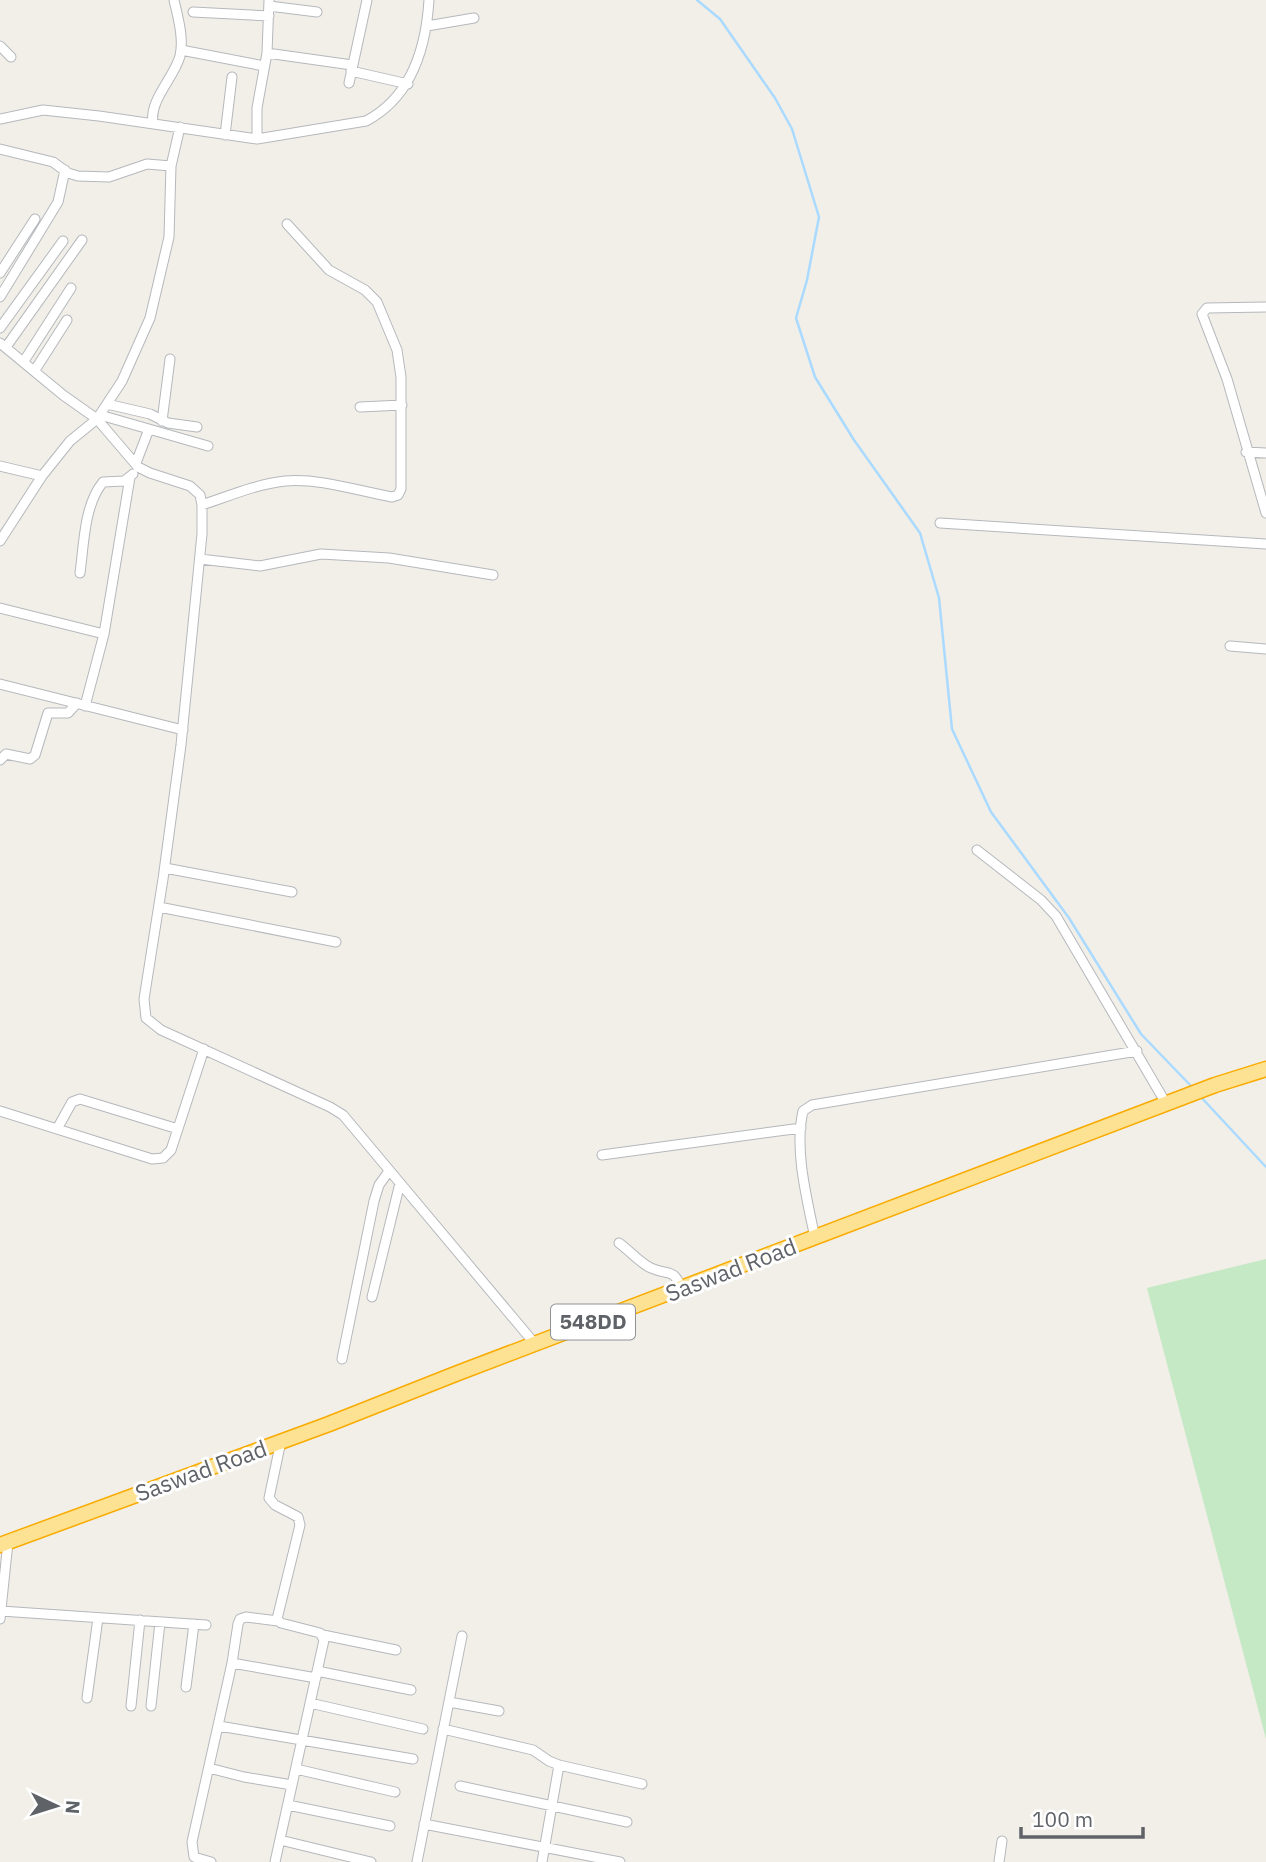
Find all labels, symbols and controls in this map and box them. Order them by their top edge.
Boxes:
street label: Saswad Road [661,1230,800,1308]
road number: 548DD [551,1304,635,1340]
street label: Saswad Road [131,1432,271,1508]
north arrow [21,1771,91,1841]
scale bar [1021,1796,1144,1840]
text: N [61,1799,85,1815]
text: 100 m [1032,1805,1093,1833]

